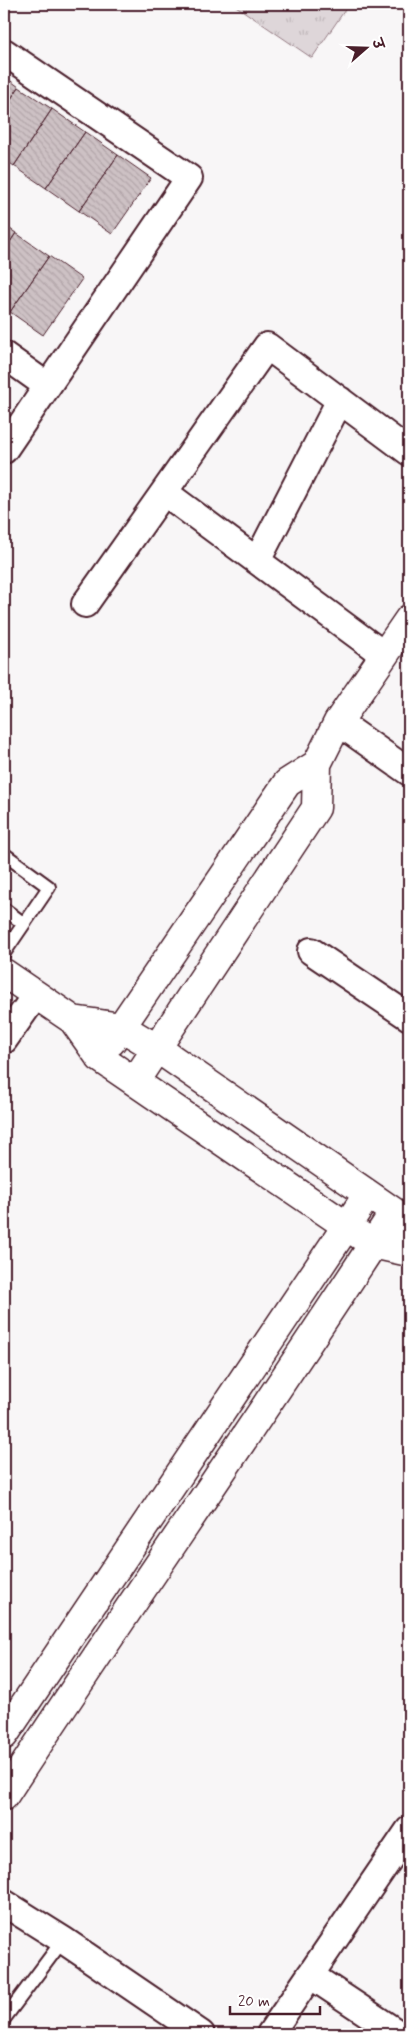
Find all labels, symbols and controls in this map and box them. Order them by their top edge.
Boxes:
north arrow [340,22,390,72]
text: उ [367,35,388,53]
scale bar [230,1983,320,2015]
text: 20 m [238,1992,270,2012]

